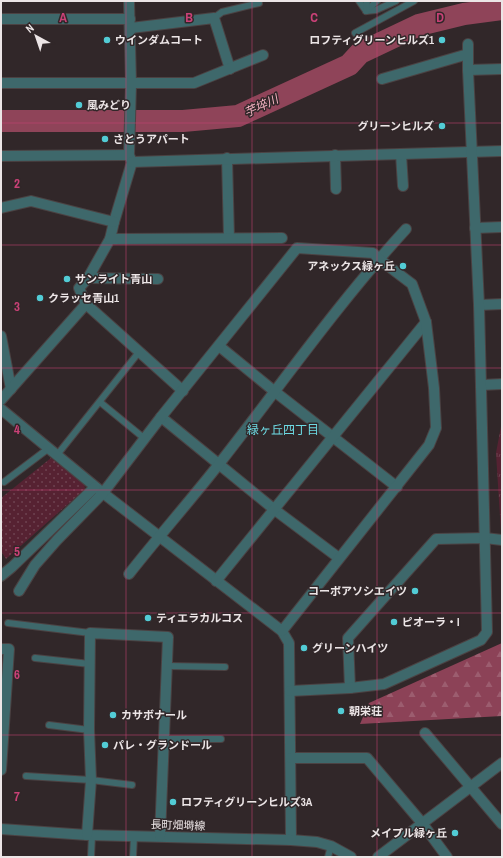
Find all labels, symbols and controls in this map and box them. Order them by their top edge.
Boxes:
text: A [59,9,67,26]
text: B [185,9,193,26]
text: C [310,9,318,26]
text: D [436,9,444,26]
north arrow [16,16,56,56]
text: N [23,21,37,36]
place label: ウインダムコート [115,33,203,47]
place label: ロフティグリーンヒルズ1 [309,33,434,47]
marker: ウインダムコート [102,35,112,45]
marker: ロフティグリーンヒルズ1 [437,35,447,45]
water label: 芋埣川 [241,90,283,121]
place label: 風みどり [87,98,131,112]
marker: 風みどり [74,100,84,110]
place label: グリーンヒルズ [358,119,434,133]
marker: グリーンヒルズ [437,121,447,131]
place label: さとうアパート [113,132,190,146]
marker: さとうアパート [100,134,110,144]
text: 2 [14,175,20,192]
place label: アネックス緑ヶ丘 [307,259,395,273]
marker: アネックス緑ヶ丘 [398,261,408,271]
place label: サンライト青山 [75,272,152,286]
marker: サンライト青山 [62,274,72,284]
place label: クラッセ青山1 [48,291,119,305]
marker: クラッセ青山1 [35,293,45,303]
text: 3 [14,298,20,315]
text: 4 [14,421,20,438]
district label: 緑ヶ丘四丁目 [247,422,319,438]
text: 5 [14,543,20,560]
place label: コーポアソシエイツ [308,584,407,598]
marker: コーポアソシエイツ [410,586,420,596]
place label: ティエラカルコス [156,611,243,625]
marker: ティエラカルコス [143,613,153,623]
place label: ピオーラ・I [402,615,460,629]
marker: ピオーラ・I [389,617,399,627]
place label: グリーンハイツ [312,641,388,655]
marker: グリーンハイツ [299,643,309,653]
text: 6 [14,666,20,683]
place label: 朝栄荘 [349,704,382,718]
marker: 朝栄荘 [336,706,346,716]
place label: カサボナール [121,708,187,722]
marker: カサボナール [108,710,118,720]
place label: パレ・グランドール [113,738,212,752]
marker: パレ・グランドール [100,740,110,750]
text: 7 [14,788,20,805]
place label: ロフティグリーンヒルズ3A [181,795,313,809]
marker: ロフティグリーンヒルズ3A [168,797,178,807]
street label: 長町畑塒線 [150,817,206,833]
place label: メイプル緑ヶ丘 [370,826,447,840]
marker: メイプル緑ヶ丘 [450,828,460,838]

